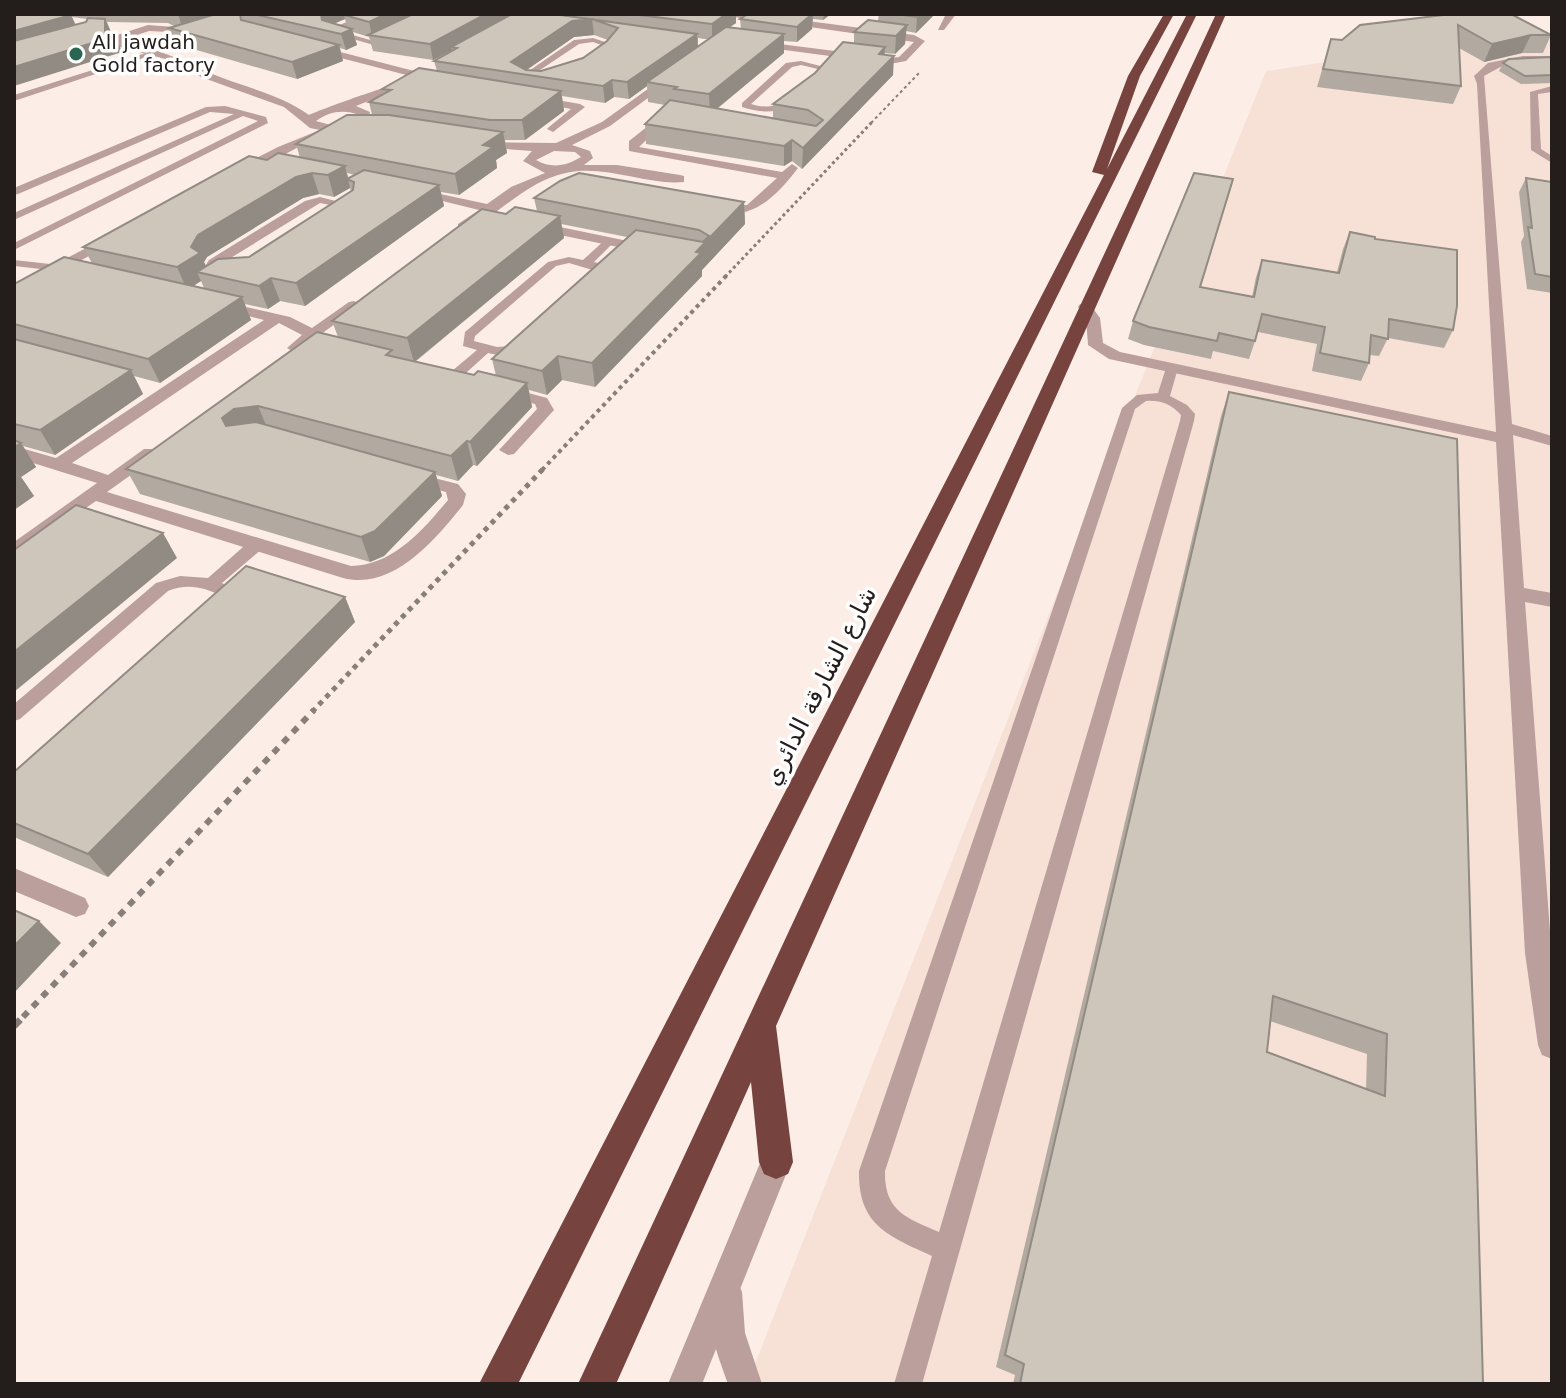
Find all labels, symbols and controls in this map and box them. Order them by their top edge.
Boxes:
place label: All jawdah Gold factory [92,30,215,77]
marker: All jawdah Gold factory [67,45,85,63]
street label: شارع الشارقة الدائري [758,582,882,790]

